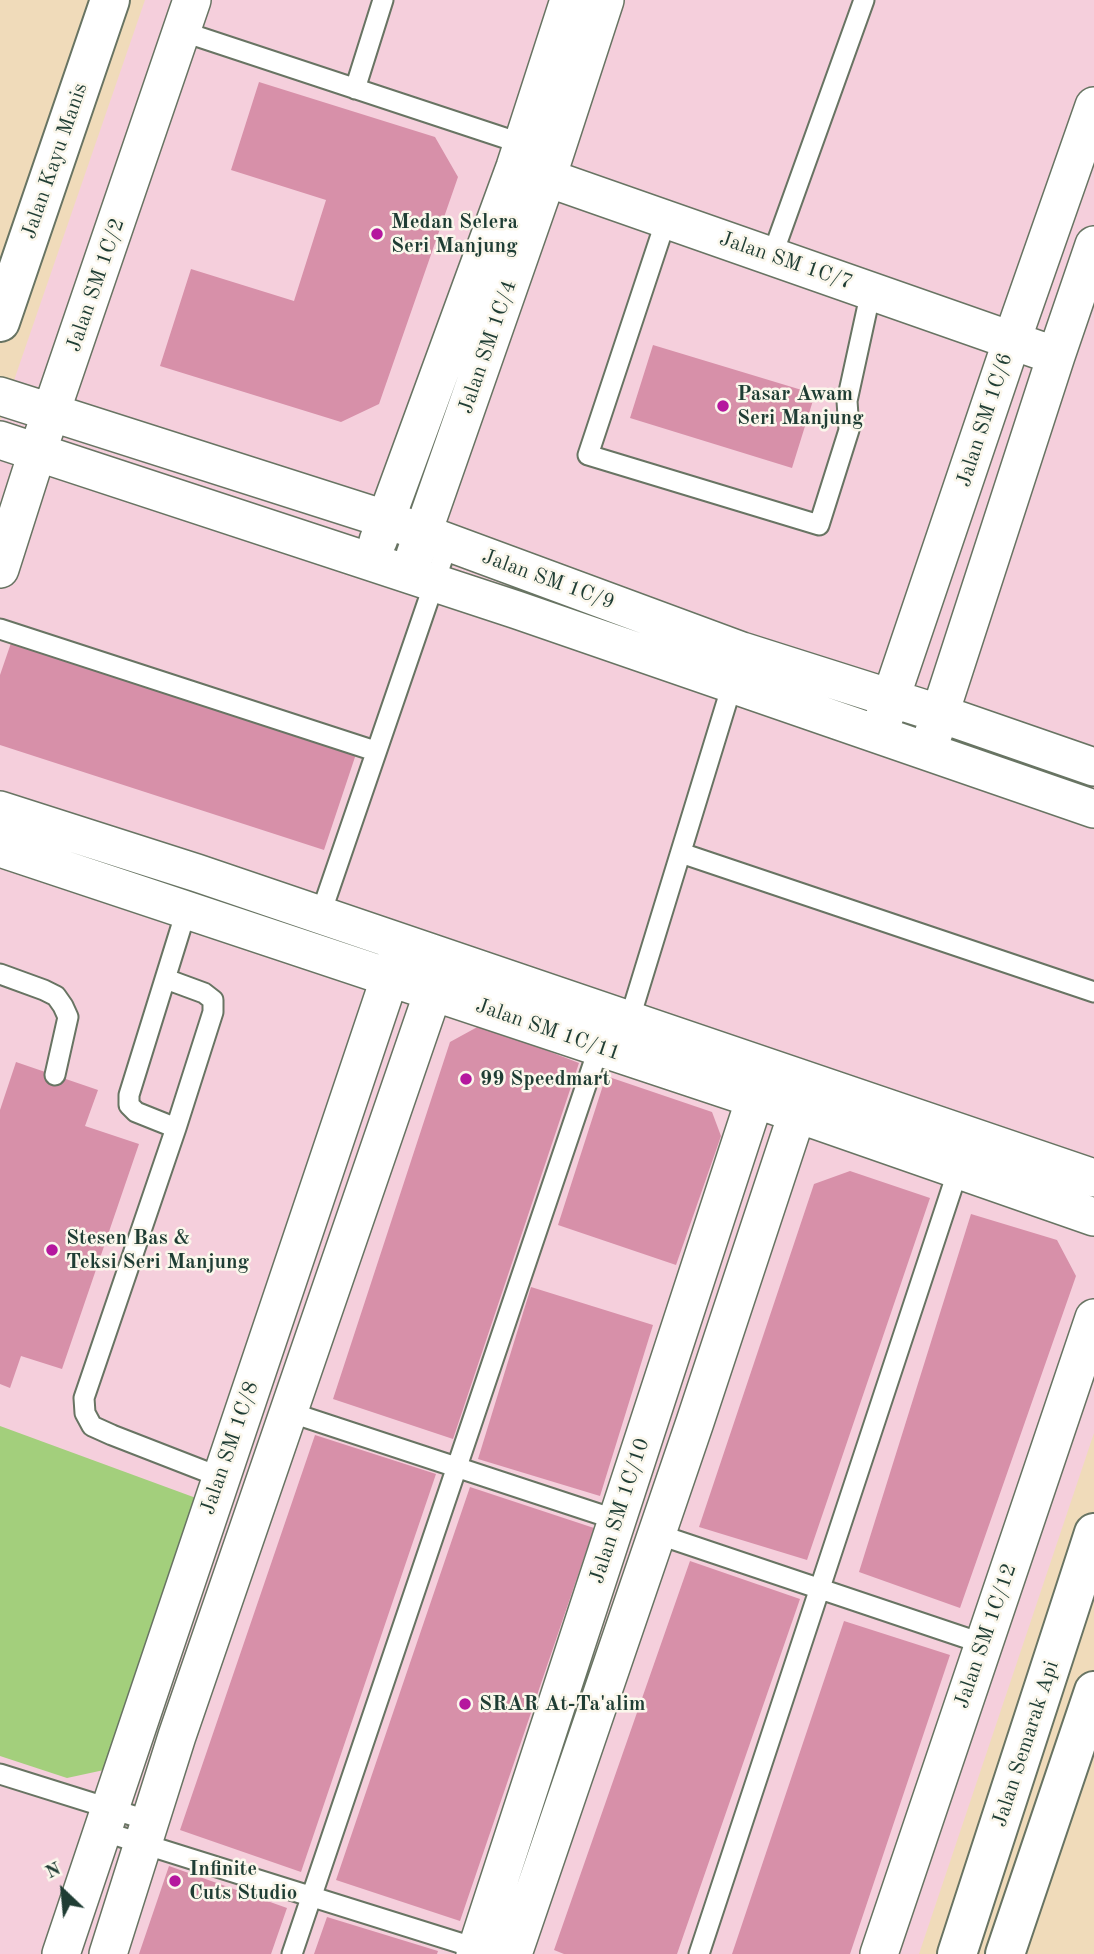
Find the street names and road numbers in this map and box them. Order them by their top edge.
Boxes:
street label: Jalan Kayu Manis [17,80,93,242]
street label: Jalan SM 1C/2 [61,215,131,355]
street label: Jalan SM 1C/7 [716,226,856,296]
street label: Jalan SM 1C/4 [453,277,523,417]
street label: Jalan SM 1C/6 [951,350,1019,490]
street label: Jalan SM 1C/9 [478,544,618,616]
street label: Jalan SM 1C/11 [472,993,624,1067]
street label: Jalan SM 1C/8 [195,1378,265,1518]
street label: Jalan SM 1C/10 [585,1435,655,1587]
street label: Jalan SM 1C/12 [949,1560,1023,1712]
street label: Jalan Semarak Api [987,1658,1065,1830]

